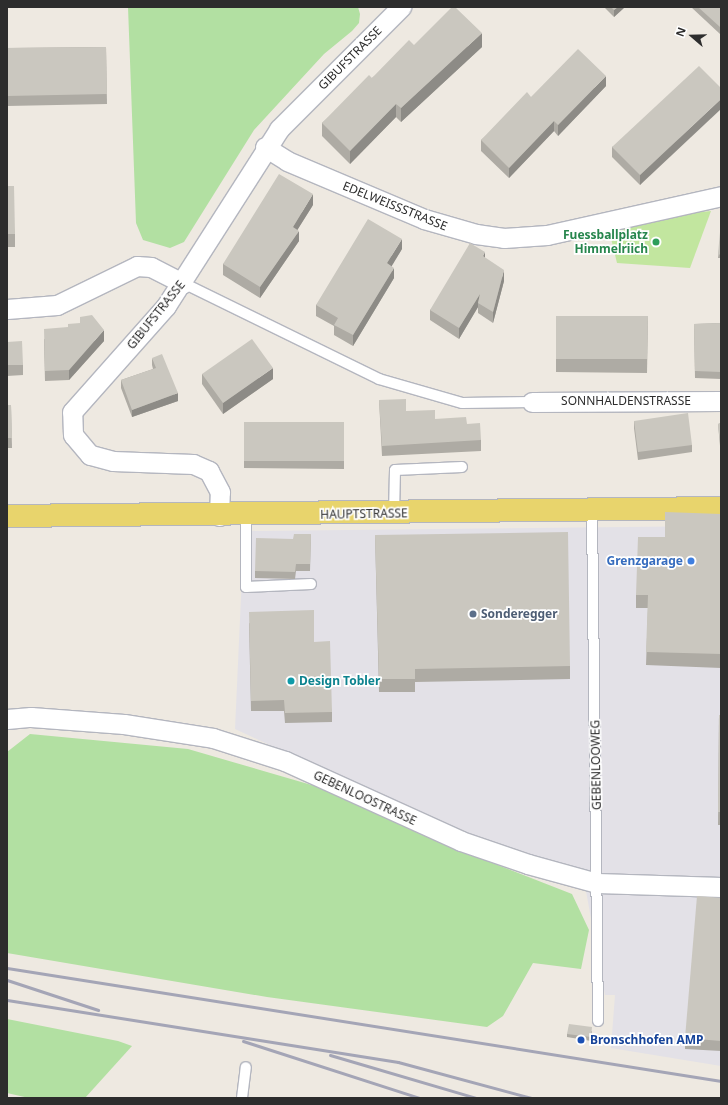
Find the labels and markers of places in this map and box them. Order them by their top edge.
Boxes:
place label: Fuessballplatz Himmelriich [563,228,648,256]
marker: Fuessballplatz Himmelriich [651,237,661,247]
place label: Grenzgarage [606,554,683,568]
marker: Grenzgarage [686,556,696,566]
place label: Sonderegger [481,607,558,621]
marker: Sonderegger [468,609,478,619]
place label: Design Tobler [299,674,380,688]
marker: Design Tobler [286,676,296,686]
place label: Bronschhofen AMP [590,1033,704,1047]
marker: Bronschhofen AMP [575,1034,587,1046]

